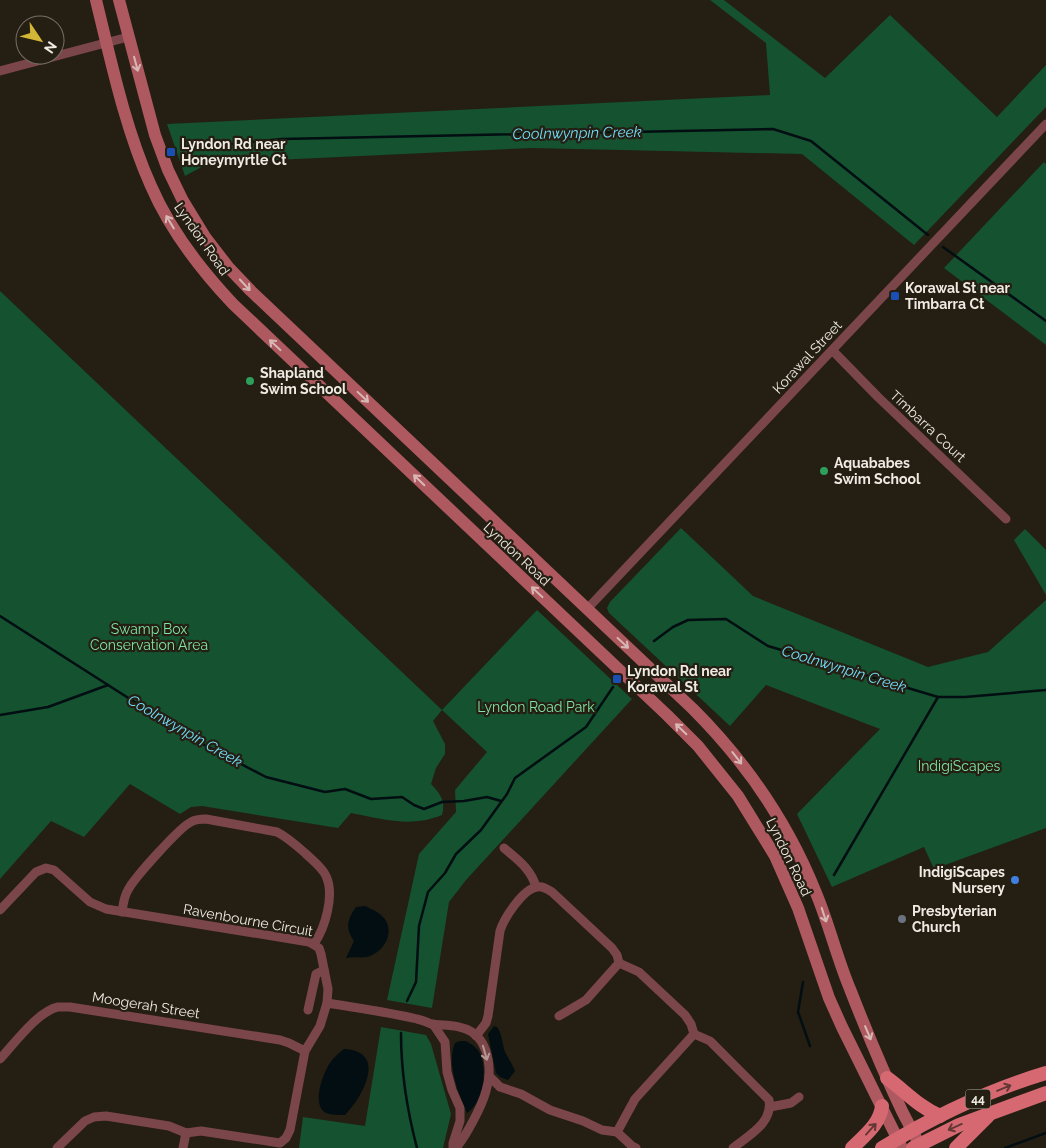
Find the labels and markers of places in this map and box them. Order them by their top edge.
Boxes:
place label: Lyndon Rd near Honeymyrtle Ct [181,136,287,168]
marker: Lyndon Rd near Honeymyrtle Ct [165,146,177,158]
place label: Korawal St near Timbarra Ct [905,280,1011,312]
marker: Korawal St near Timbarra Ct [889,290,901,302]
place label: Shapland Swim School [260,365,347,397]
marker: Shapland Swim School [244,375,256,387]
place label: Aquababes Swim School [834,455,921,487]
marker: Aquababes Swim School [818,465,830,477]
place label: Lyndon Rd near Korawal St [627,663,732,695]
marker: Lyndon Rd near Korawal St [611,673,623,685]
place label: IndigiScapes Nursery [919,864,1005,896]
marker: IndigiScapes Nursery [1009,874,1021,886]
place label: Presbyterian Church [912,903,997,935]
marker: Presbyterian Church [896,913,908,925]

